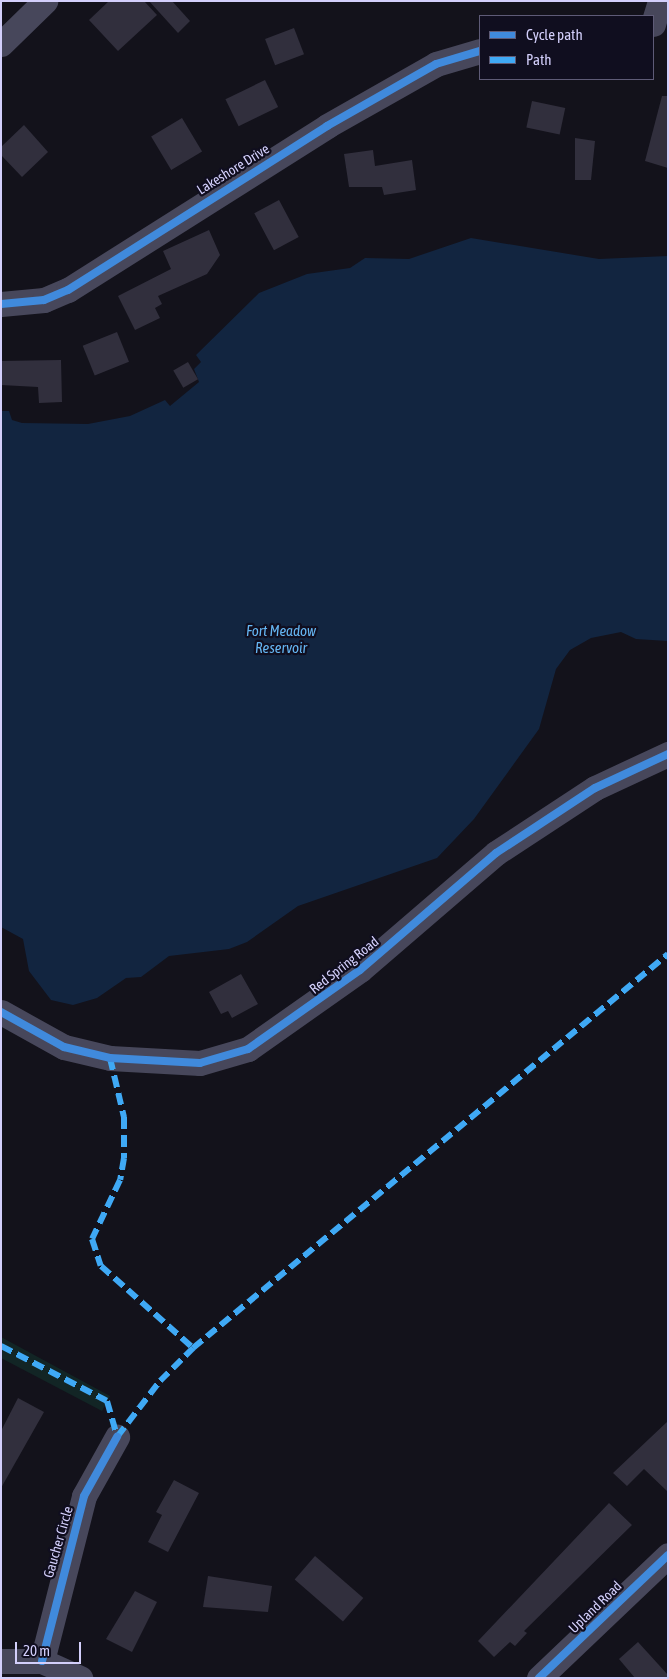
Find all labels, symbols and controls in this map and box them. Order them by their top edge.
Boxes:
legend [479,15,654,80]
text: Cycle path [526,26,583,43]
text: Path [526,51,552,68]
street label: Lakeshore Drive [194,140,272,198]
water label: Fort Meadow Reservoir [246,621,316,656]
street label: Red Spring Road [306,933,382,997]
street label: Gaucher Circle [40,1504,76,1580]
street label: Upland Road [565,1578,625,1636]
scale bar [18,1632,84,1664]
text: 20 m [23,1642,50,1659]

